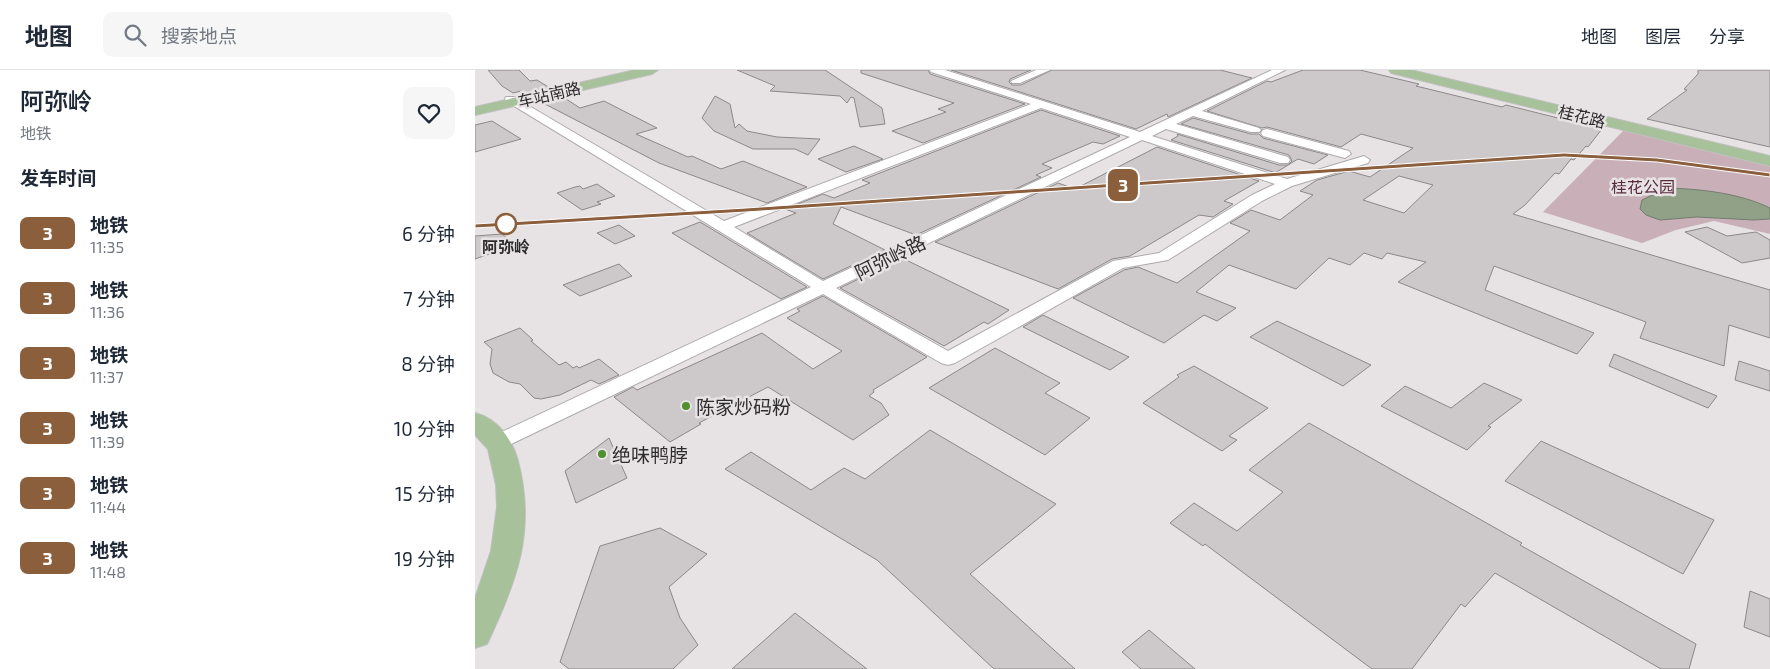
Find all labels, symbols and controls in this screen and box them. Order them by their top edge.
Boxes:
search box [103,12,453,57]
text: 地图 [25,21,73,50]
icon: search [121,21,149,49]
text: 搜索地点 [161,24,237,47]
text: 地图 [1581,25,1617,47]
text: 图层 [1645,25,1681,47]
text: 分享 [1709,25,1745,47]
street label: 车站南路 [516,78,582,110]
text: 阿弥岭 [20,86,92,115]
button: heart [403,87,455,139]
street label: 桂花路 [1556,101,1608,131]
text: 地铁 [20,123,52,142]
text: 发车时间 [20,166,96,189]
line badge: 3 [1107,169,1139,201]
text: 3 [1118,174,1128,196]
park label: 桂花公园 [1611,177,1675,196]
text: 地铁 [90,213,128,236]
marker: 阿弥岭 [495,213,517,235]
text: 3 [42,222,53,244]
text: 6 分钟 [402,222,455,245]
street label: 阿弥岭路 [851,230,929,284]
text: 11:35 [90,237,124,256]
place label: 阿弥岭 [482,237,530,256]
text: 地铁 [90,278,128,301]
text: 3 [42,287,53,309]
text: 7 分钟 [403,287,455,310]
text: 11:36 [90,302,125,321]
text: 地铁 [90,343,128,366]
text: 3 [42,352,53,374]
text: 8 分钟 [401,352,455,375]
text: 11:37 [90,367,124,386]
place label: 陈家炒码粉 [696,395,791,418]
marker: 陈家炒码粉 [680,400,692,412]
text: 地铁 [90,408,128,431]
text: 3 [42,417,53,439]
text: 10 分钟 [394,417,455,440]
text: 11:39 [90,432,125,451]
place label: 绝味鸭脖 [612,443,688,466]
marker: 绝味鸭脖 [596,448,608,460]
text: 地铁 [90,473,128,496]
text: 3 [42,482,53,504]
text: 15 分钟 [395,482,455,505]
text: 11:44 [90,497,126,516]
text: 地铁 [90,538,128,561]
text: 3 [42,547,53,569]
text: 19 分钟 [394,547,455,570]
text: 11:48 [90,562,126,581]

